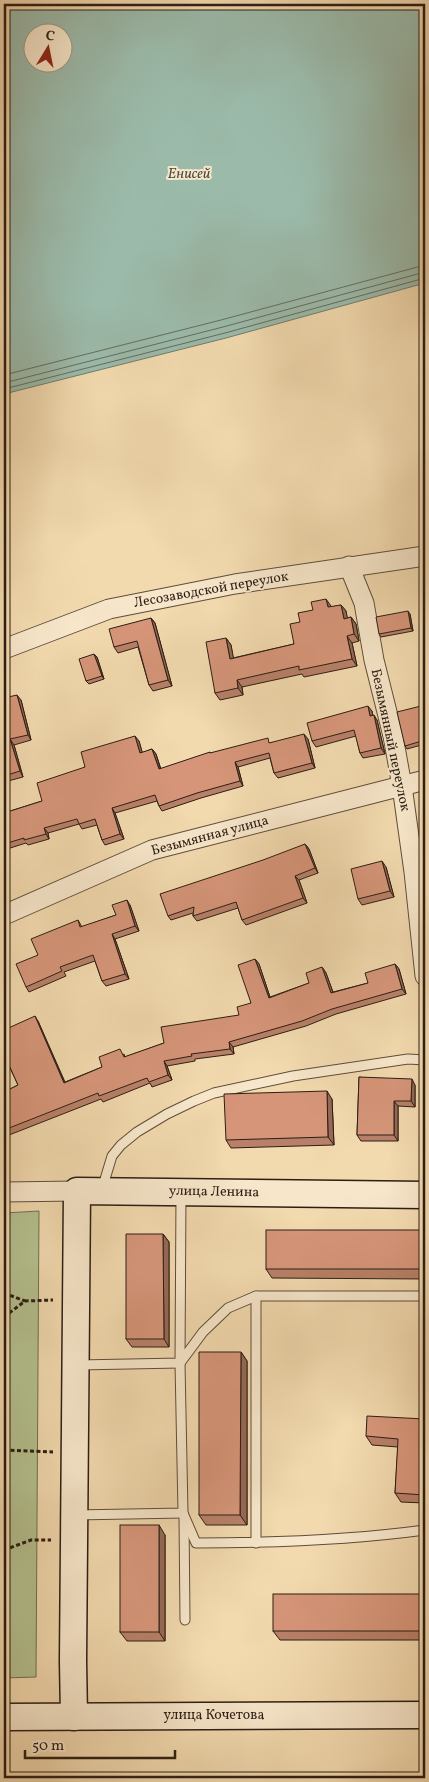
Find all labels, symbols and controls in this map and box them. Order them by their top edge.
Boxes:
north arrow [22,22,72,72]
text: С [44,27,56,47]
water label: Енисей [168,164,211,185]
street label: Лесозаводской переулок [132,567,290,613]
street label: Безымянный переулок [366,667,415,814]
street label: Безымянная улица [149,811,271,861]
street label: улица Ленина [169,1182,259,1202]
street label: улица Кочетова [164,1706,264,1725]
scale bar [25,1727,175,1759]
text: 50 m [32,1736,64,1757]

